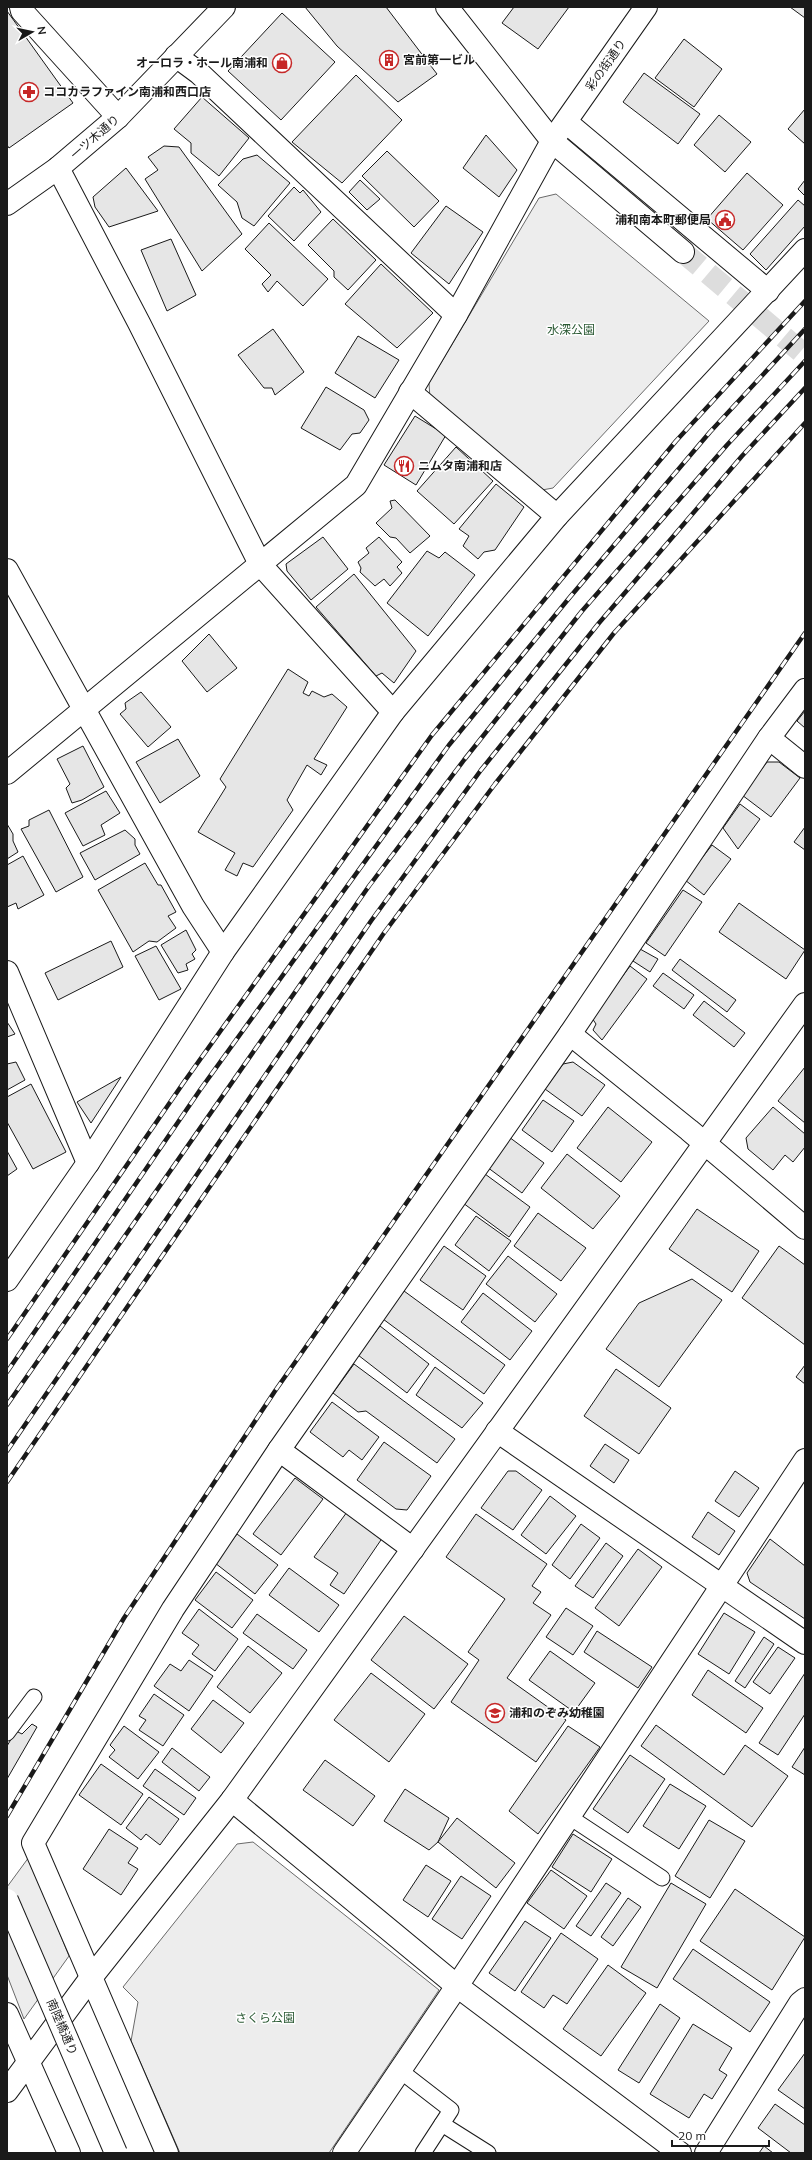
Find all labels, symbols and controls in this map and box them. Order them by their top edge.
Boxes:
north arrow [12,12,52,52]
text: N [34,25,49,36]
street label: 彩の街通り [582,36,629,94]
building icon: 宮前第一ビル [378,49,400,71]
shop icon: オーロラ・ホール南浦和 [271,52,293,74]
place label: 宮前第一ビル [403,52,475,67]
place label: オーロラ・ホール南浦和 [136,55,268,70]
pharmacy icon: ココカラファイン南浦和西口店 [18,81,40,103]
place label: ココカラファイン南浦和西口店 [43,84,211,99]
street label: 一ツ木通り [67,111,122,162]
public building icon: 浦和南本町郵便局 [714,209,736,231]
place label: 浦和南本町郵便局 [615,212,711,227]
park label: 水深公園 [547,322,595,337]
restaurant icon: ニムタ南浦和店 [393,455,415,477]
place label: ニムタ南浦和店 [418,458,502,473]
school or university icon: 浦和のぞみ幼稚園 [484,1702,506,1724]
place label: 浦和のぞみ幼稚園 [509,1705,605,1720]
street label: 南陸橋通り [44,1996,81,2057]
park label: さくら公園 [235,2010,295,2025]
scale bar [672,2122,769,2148]
text: 20 m [678,2128,706,2143]

